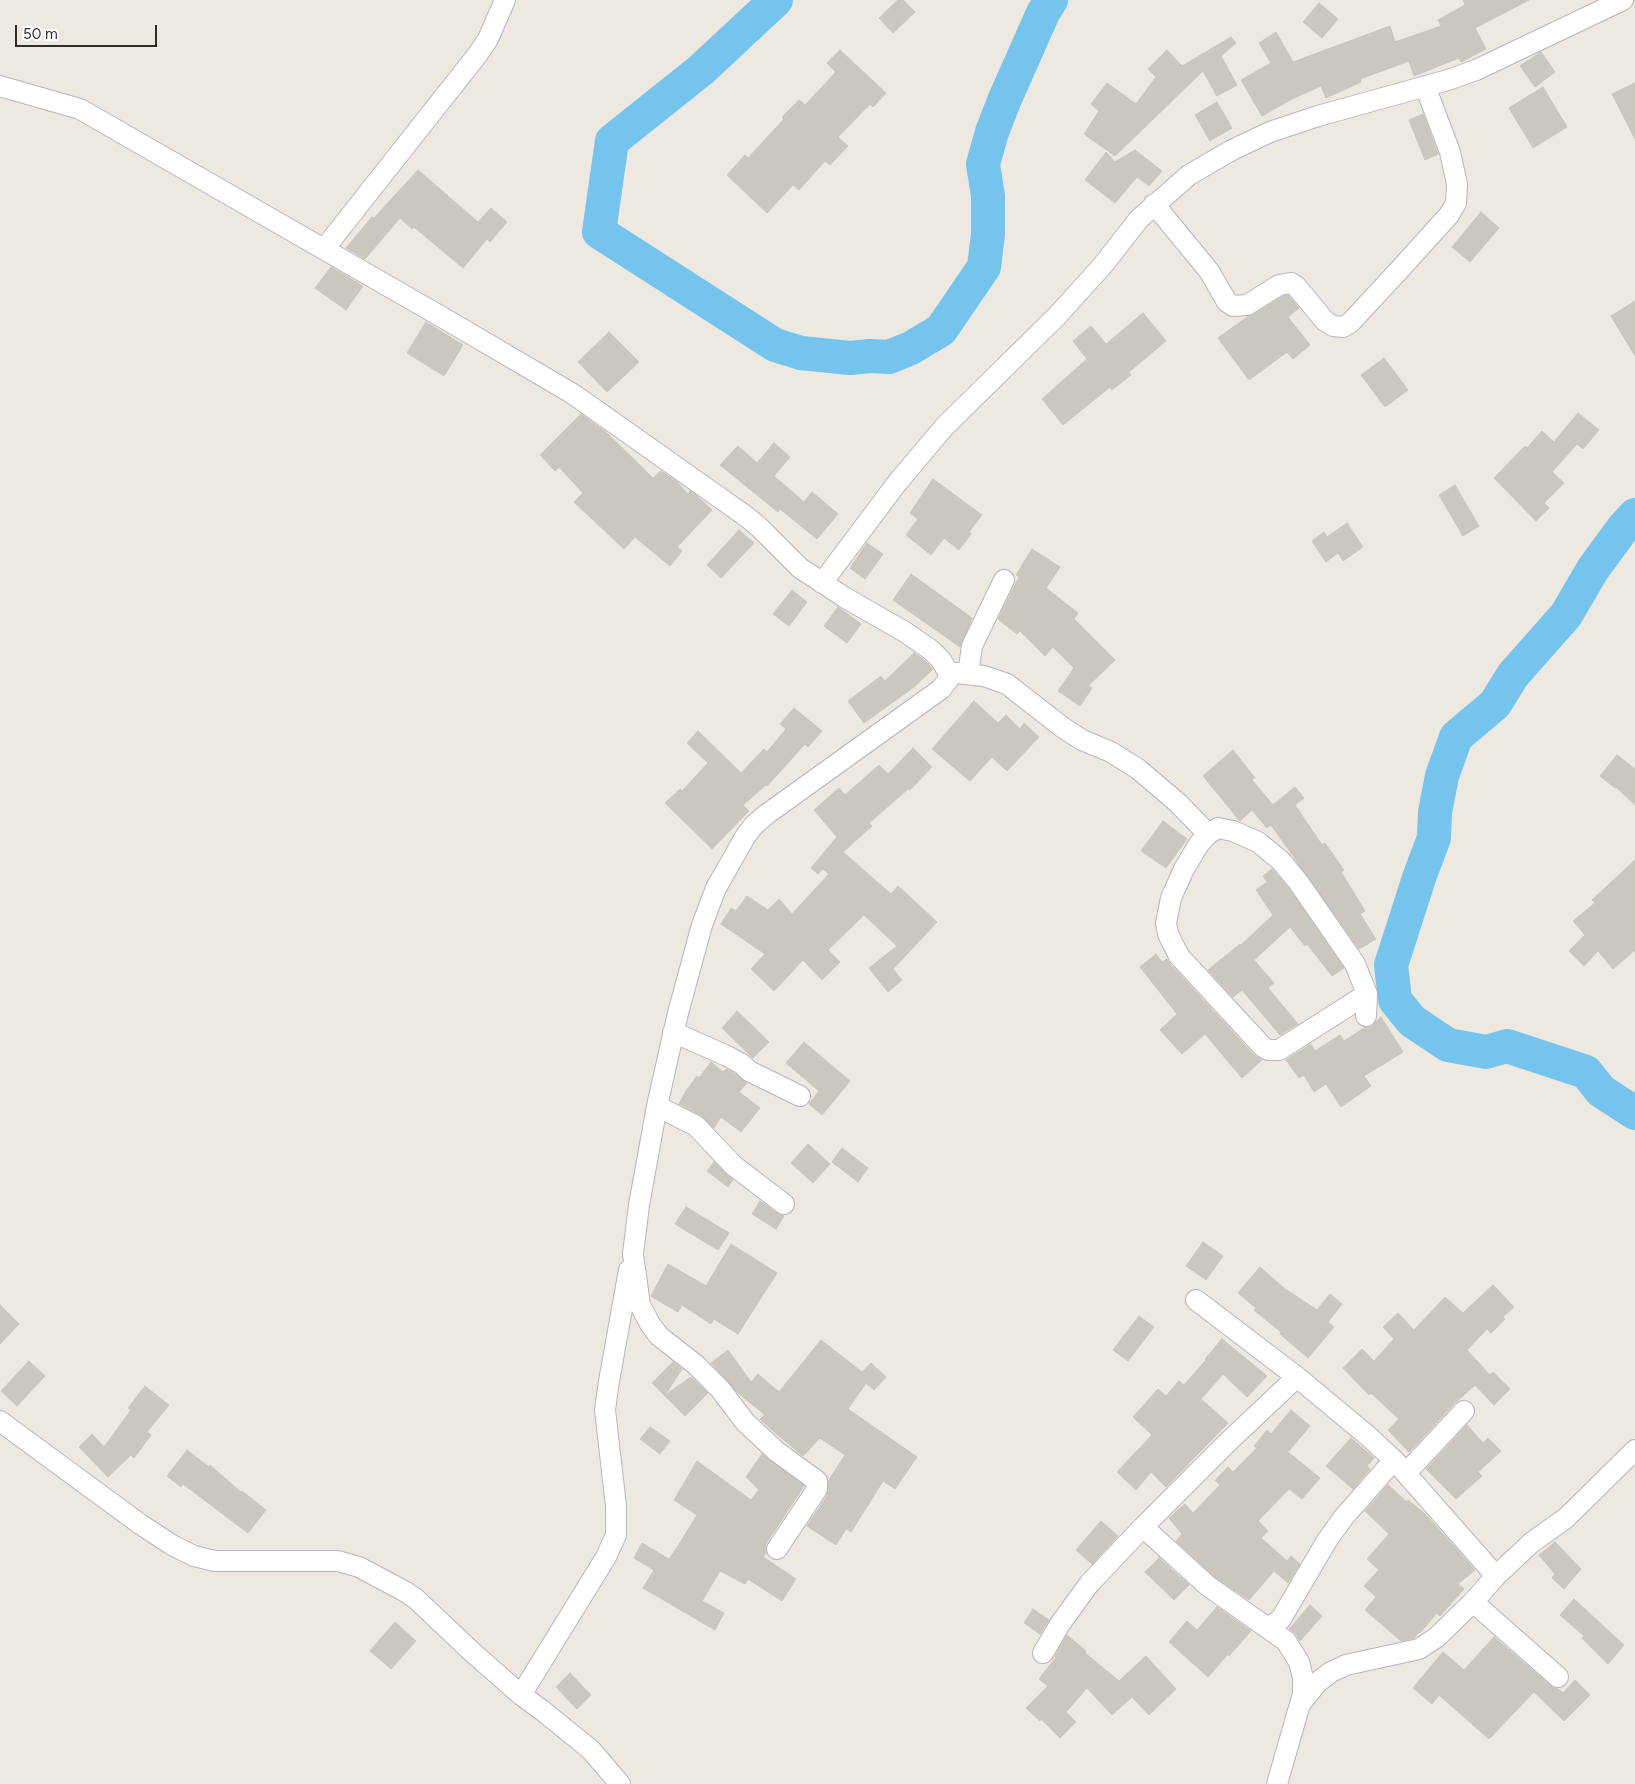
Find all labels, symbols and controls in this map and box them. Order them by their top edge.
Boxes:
scale bar [18,15,160,47]
text: 50 m [23,25,58,43]

